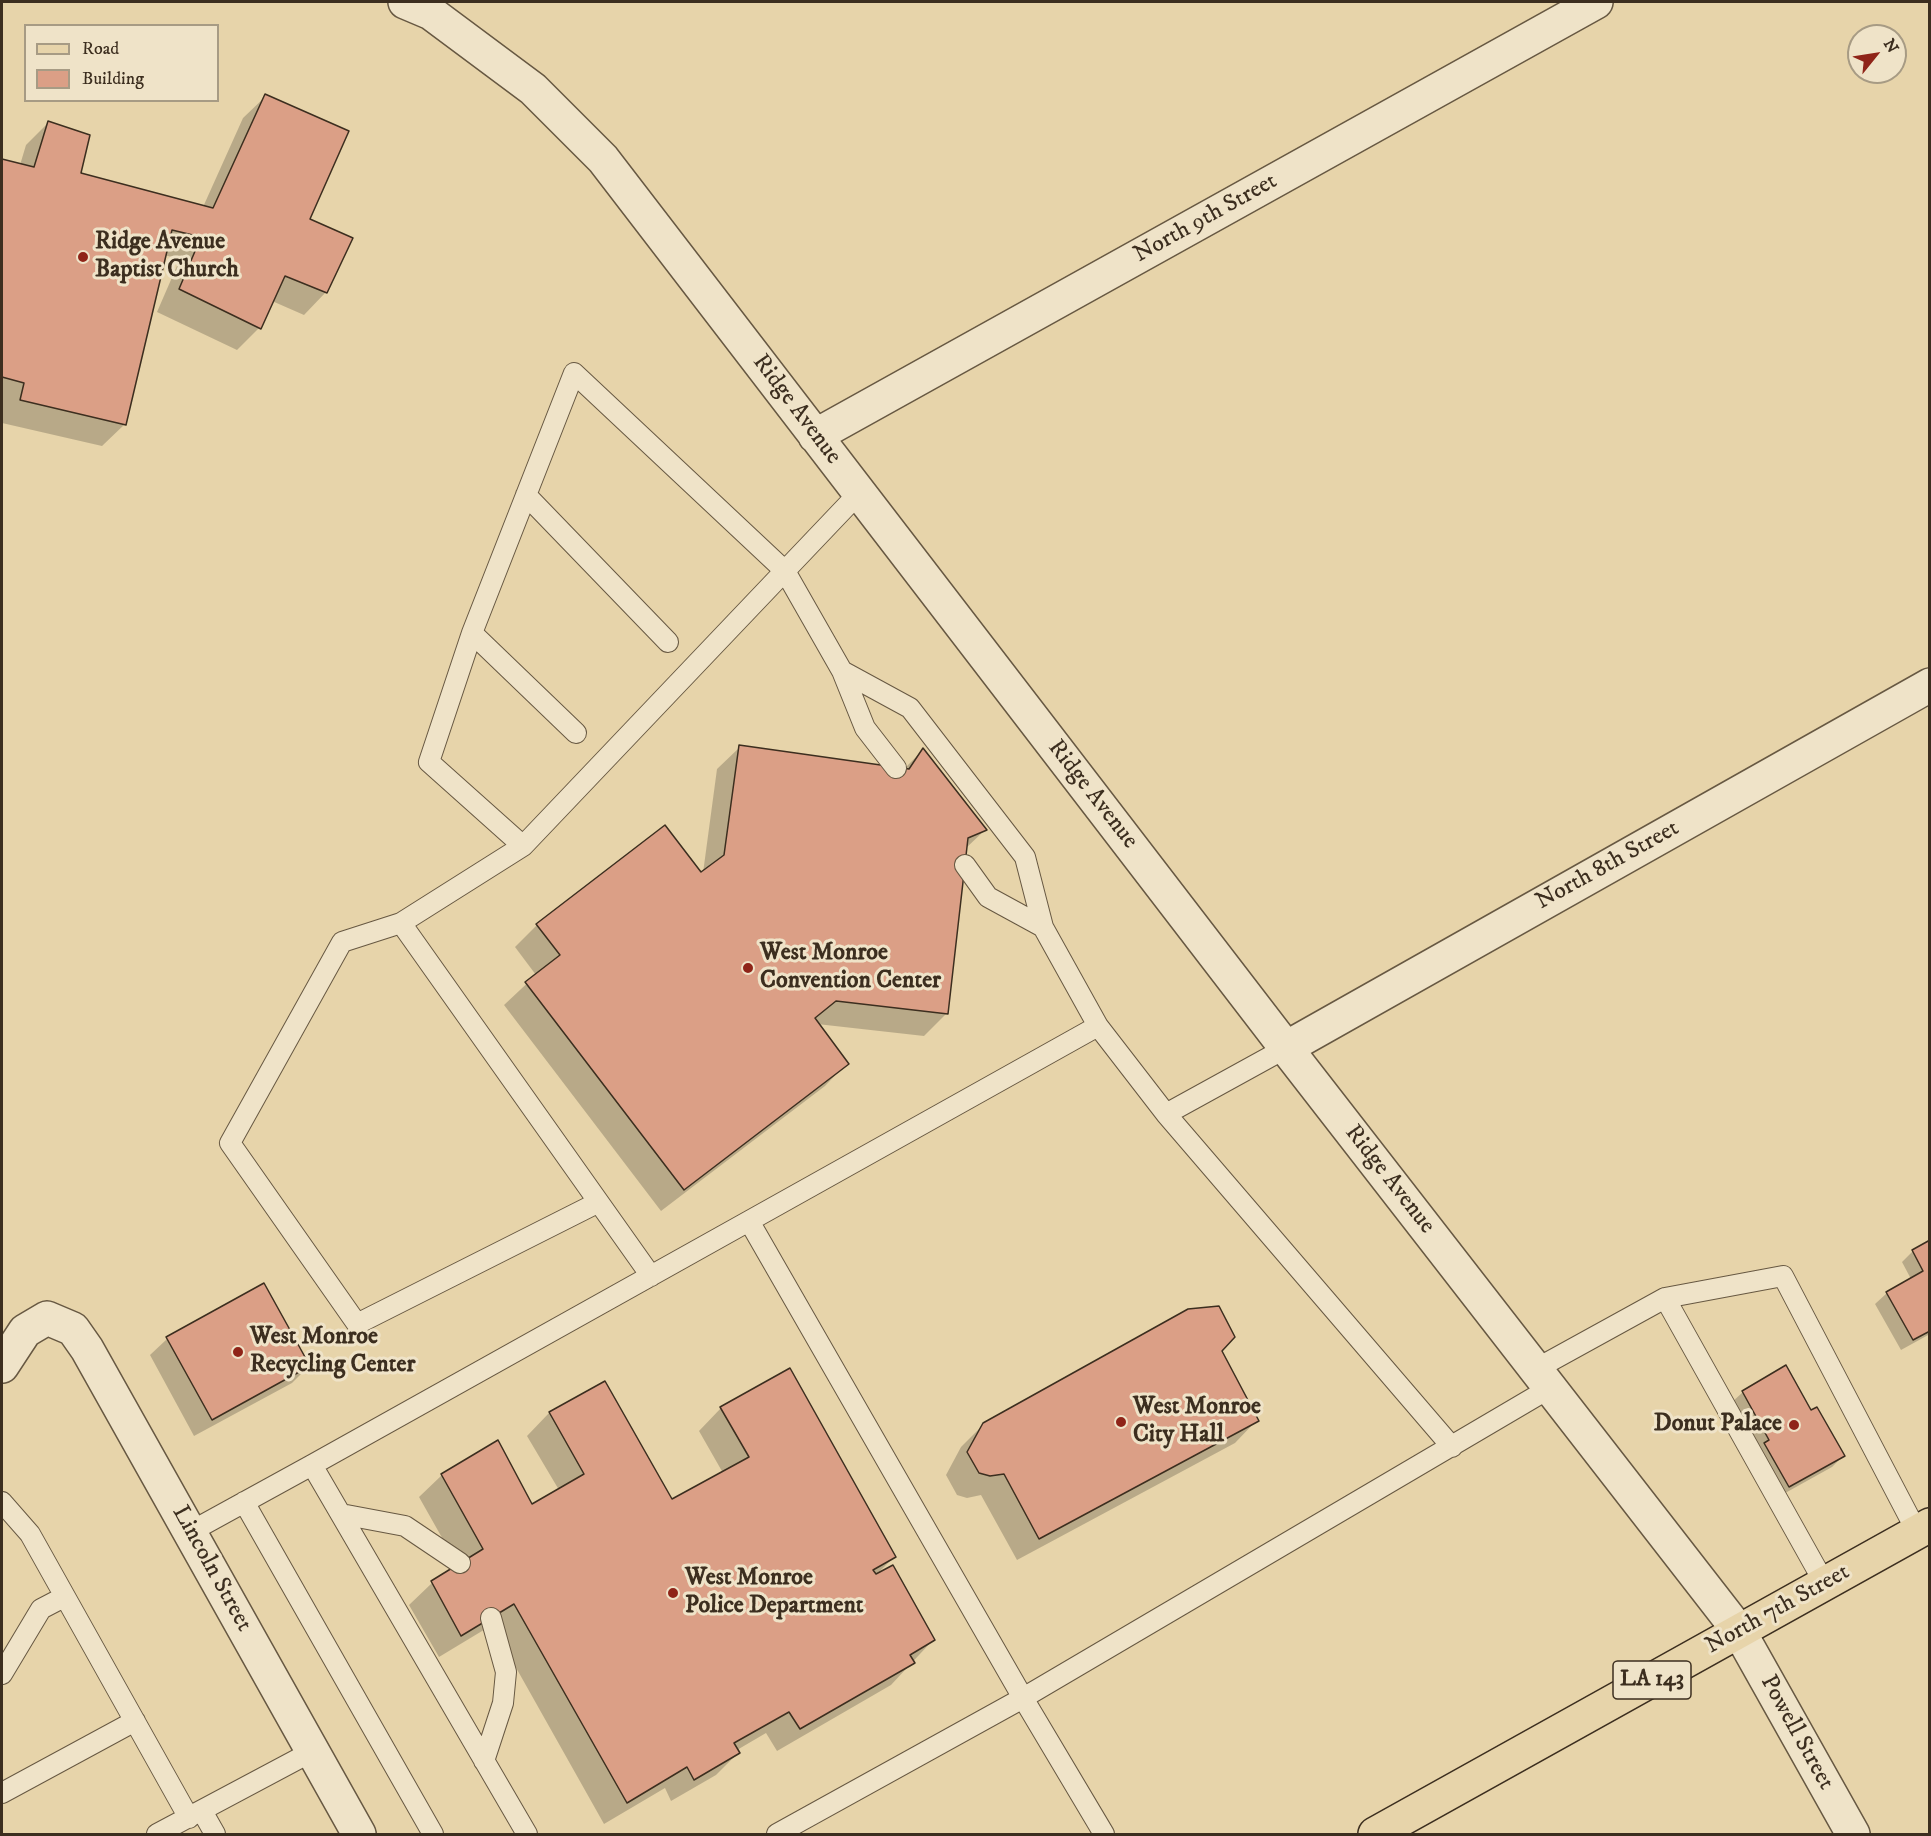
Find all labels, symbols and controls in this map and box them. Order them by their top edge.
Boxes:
legend [24,24,219,102]
north arrow [1847,24,1907,84]
text: N [1879,35,1903,57]
text: Road [82,38,119,60]
text: Building [82,68,144,90]
street label: North 9th Street [1129,168,1283,270]
place label: Ridge Avenue Baptist Church [95,229,239,285]
marker: Ridge Avenue Baptist Church [76,250,90,264]
street label: Ridge Avenue [745,349,847,471]
street label: Ridge Avenue [1041,735,1143,855]
street label: North 8th Street [1531,815,1685,917]
place label: West Monroe Convention Center [760,940,941,996]
marker: West Monroe Convention Center [741,961,755,975]
street label: Ridge Avenue [1338,1120,1440,1240]
place label: West Monroe Recycling Center [250,1324,415,1380]
marker: West Monroe Recycling Center [231,1345,245,1359]
place label: West Monroe City Hall [1133,1394,1261,1450]
place label: Donut Palace [1654,1411,1782,1439]
marker: West Monroe City Hall [1114,1415,1128,1429]
marker: Donut Palace [1787,1418,1801,1432]
street label: Lincoln Street [165,1501,257,1637]
street label: North 7th Street [1701,1559,1855,1661]
place label: West Monroe Police Department [685,1565,864,1621]
marker: West Monroe Police Department [666,1586,680,1600]
road number: LA 143 [1613,1661,1691,1699]
street label: Powell Street [1753,1671,1839,1795]

